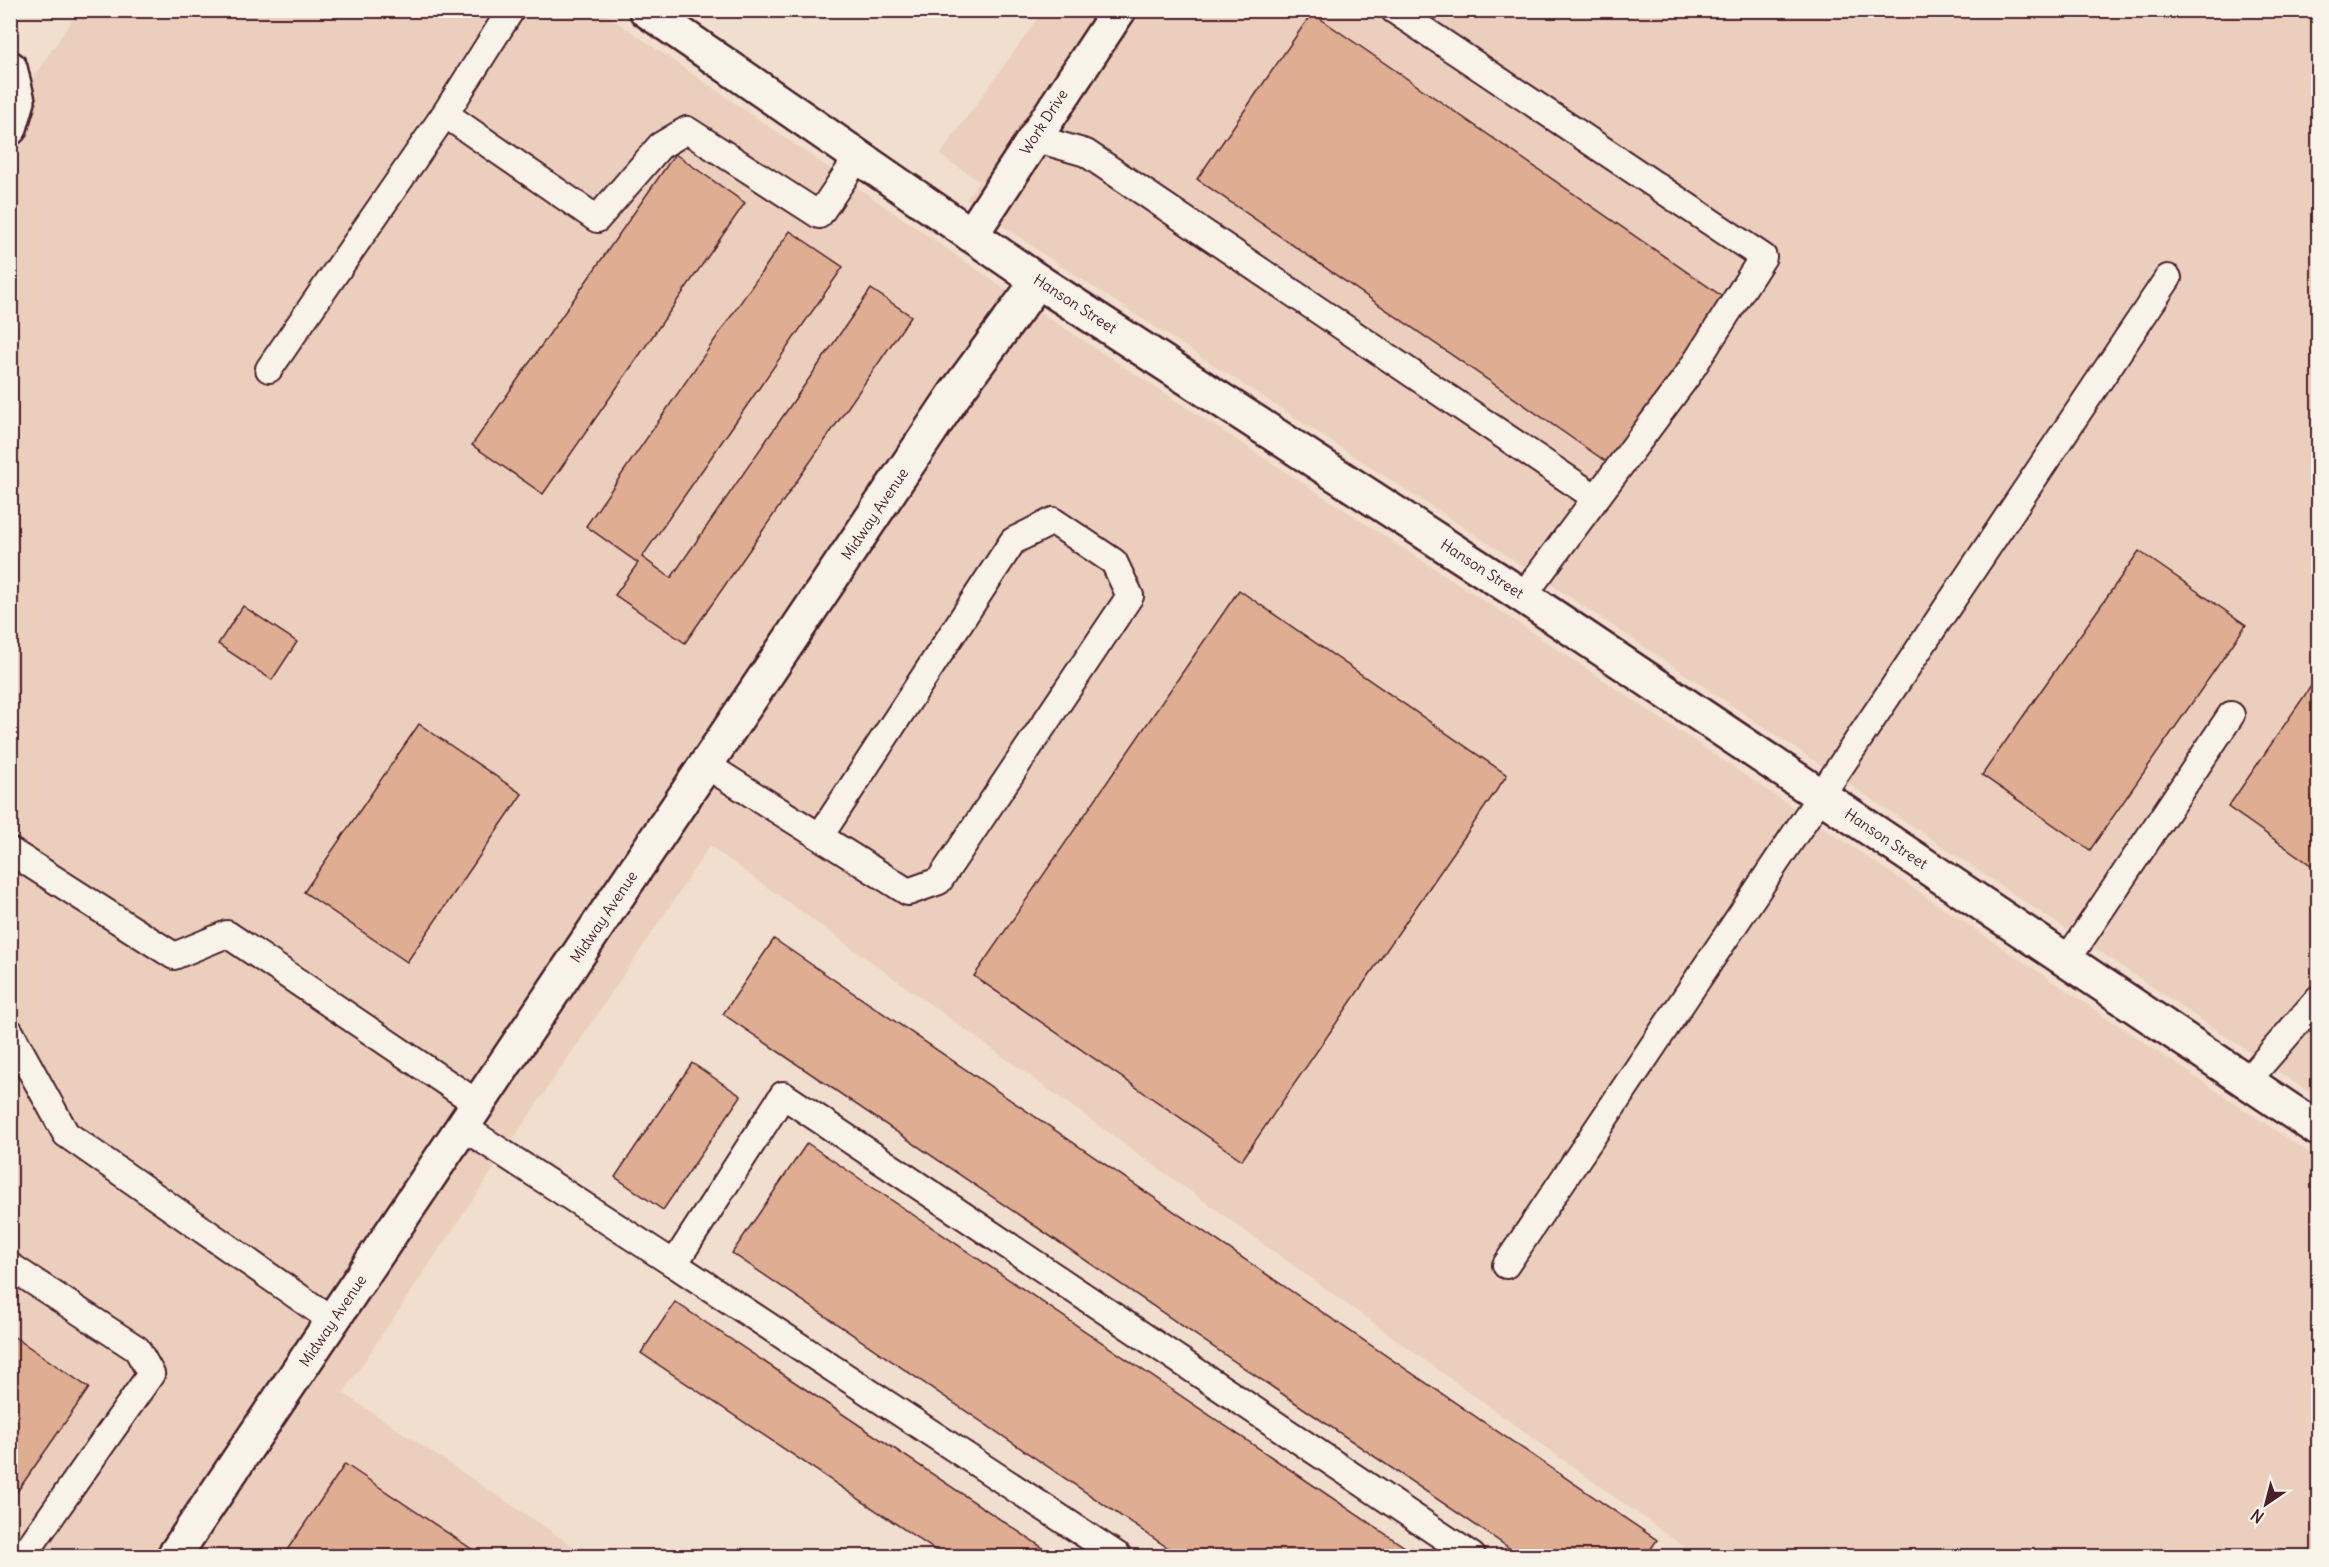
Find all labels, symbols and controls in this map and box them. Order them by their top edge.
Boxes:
street label: Work Drive [1015,85,1072,158]
street label: Hanson Street [1030,270,1121,338]
street label: Midway Avenue [837,464,912,563]
street label: Hanson Street [1437,535,1528,603]
street label: Hanson Street [1841,804,1931,873]
street label: Midway Avenue [566,867,641,966]
street label: Midway Avenue [295,1271,370,1370]
north arrow [2236,1474,2296,1534]
text: N [2247,1505,2268,1528]

